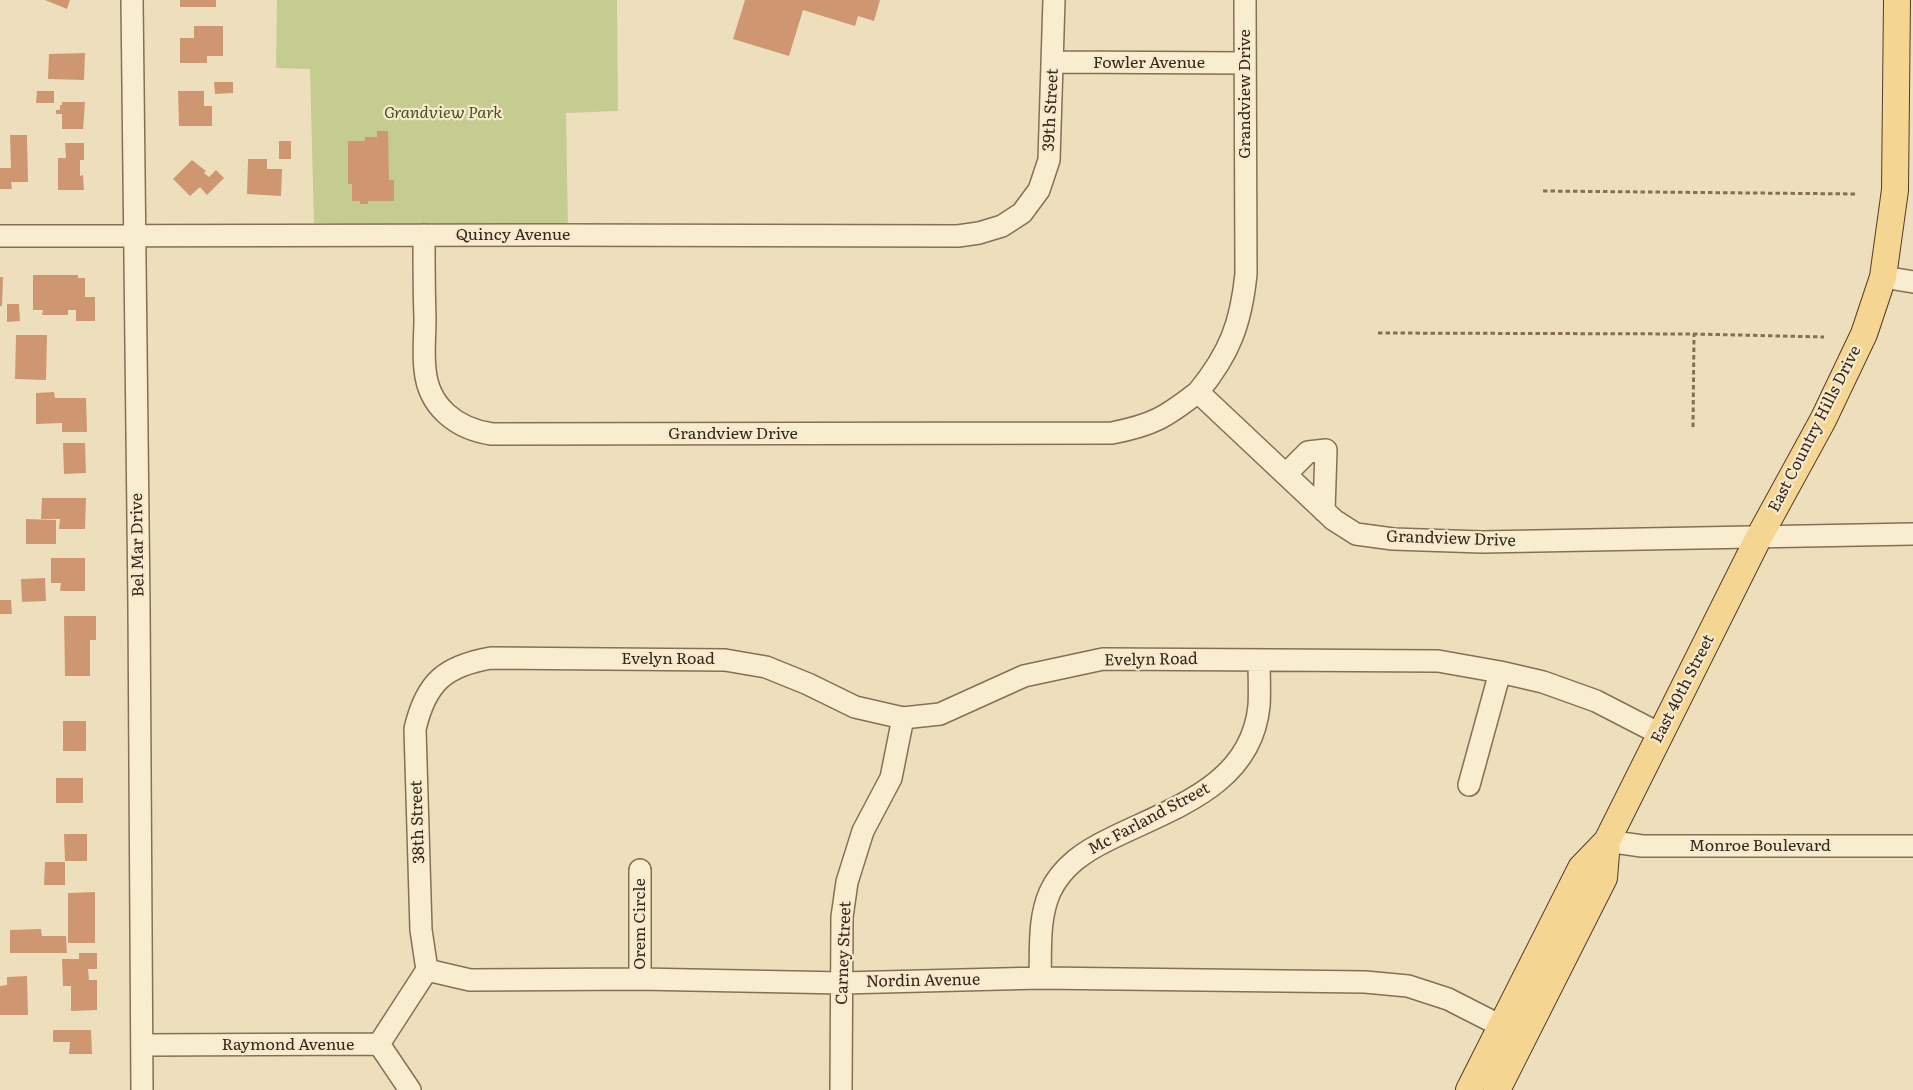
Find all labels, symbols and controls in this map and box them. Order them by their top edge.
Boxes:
street label: Grandview Drive [1235,29,1255,159]
street label: Fowler Avenue [1093,53,1205,73]
street label: 39th Street [1039,68,1063,152]
park label: Grandview Park [384,103,502,123]
street label: Quincy Avenue [456,225,570,245]
street label: East Country Hills Drive [1765,343,1865,515]
street label: Grandview Drive [668,424,798,444]
street label: Bel Mar Drive [127,493,149,597]
street label: Grandview Drive [1386,527,1516,551]
street label: East 40th Street [1647,631,1719,747]
street label: Evelyn Road [621,649,715,669]
street label: Evelyn Road [1104,650,1198,670]
street label: Mc Farland Street [1085,779,1213,859]
street label: 38th Street [407,780,429,864]
street label: Monroe Boulevard [1689,836,1831,856]
street label: Orem Circle [630,878,650,970]
street label: Carney Street [833,901,855,1005]
street label: Nordin Avenue [866,970,980,992]
street label: Raymond Avenue [222,1035,354,1055]

